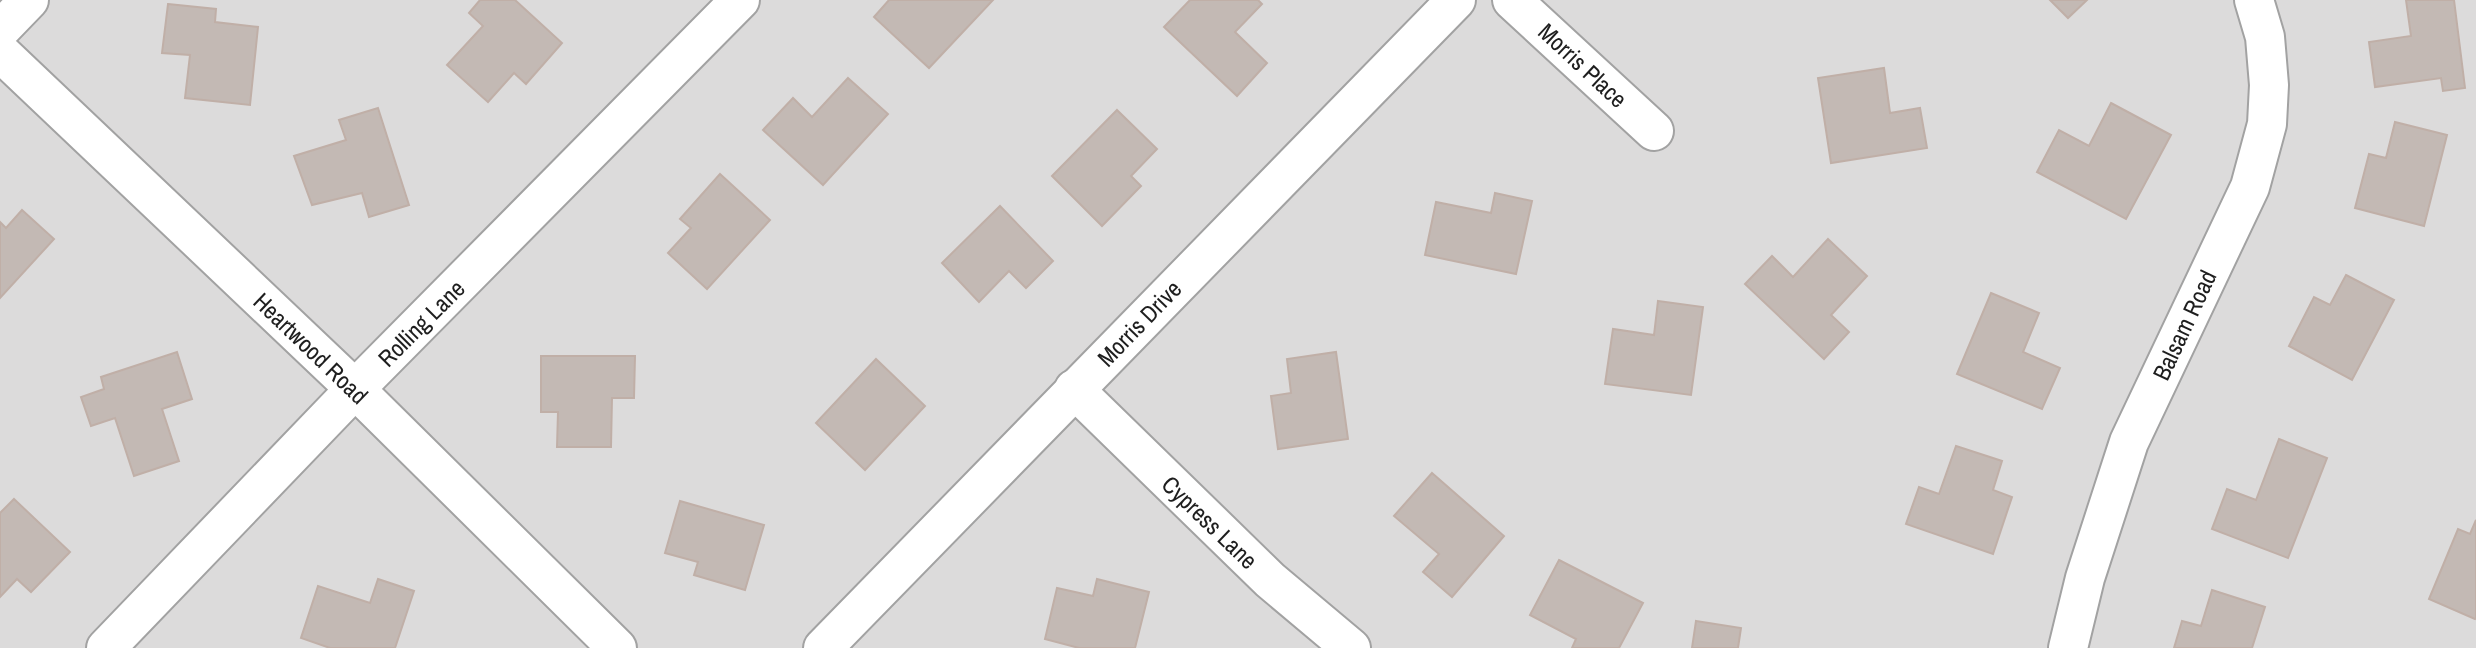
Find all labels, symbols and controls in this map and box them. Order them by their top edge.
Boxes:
street label: Morris Place [1532,16,1634,114]
street label: Balsam Road [2145,265,2223,385]
street label: Rolling Lane [371,273,471,373]
street label: Morris Drive [1090,273,1188,373]
street label: Heartwood Road [247,285,375,411]
street label: Cypress Lane [1155,468,1265,576]

